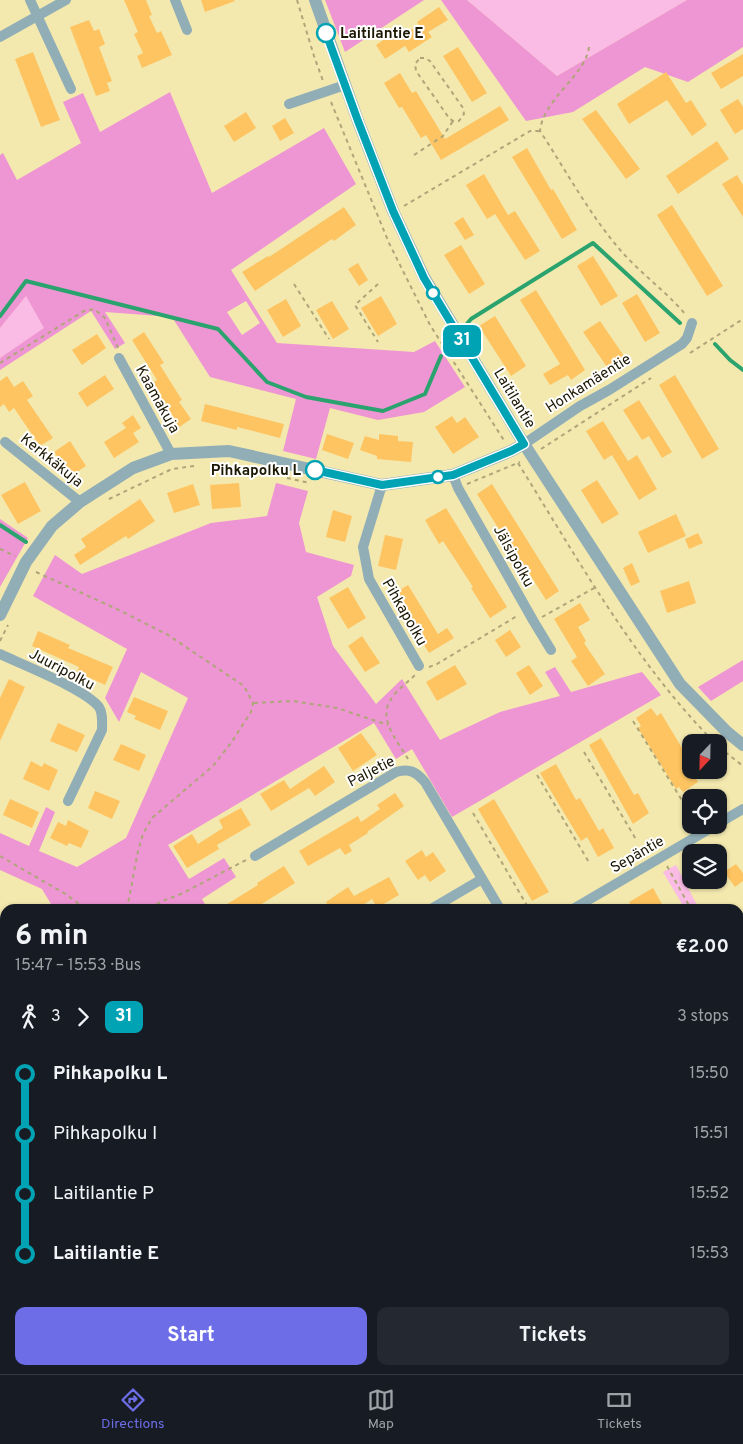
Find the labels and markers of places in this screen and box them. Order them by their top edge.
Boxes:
marker: Laitilantie E [316,23,336,43]
place label: Laitilantie E [340,25,424,44]
unlabelled marker [426,286,440,300]
marker: Pihkapolku L [305,460,325,480]
place label: Pihkapolku L [211,462,302,481]
unlabelled marker [431,470,445,484]

